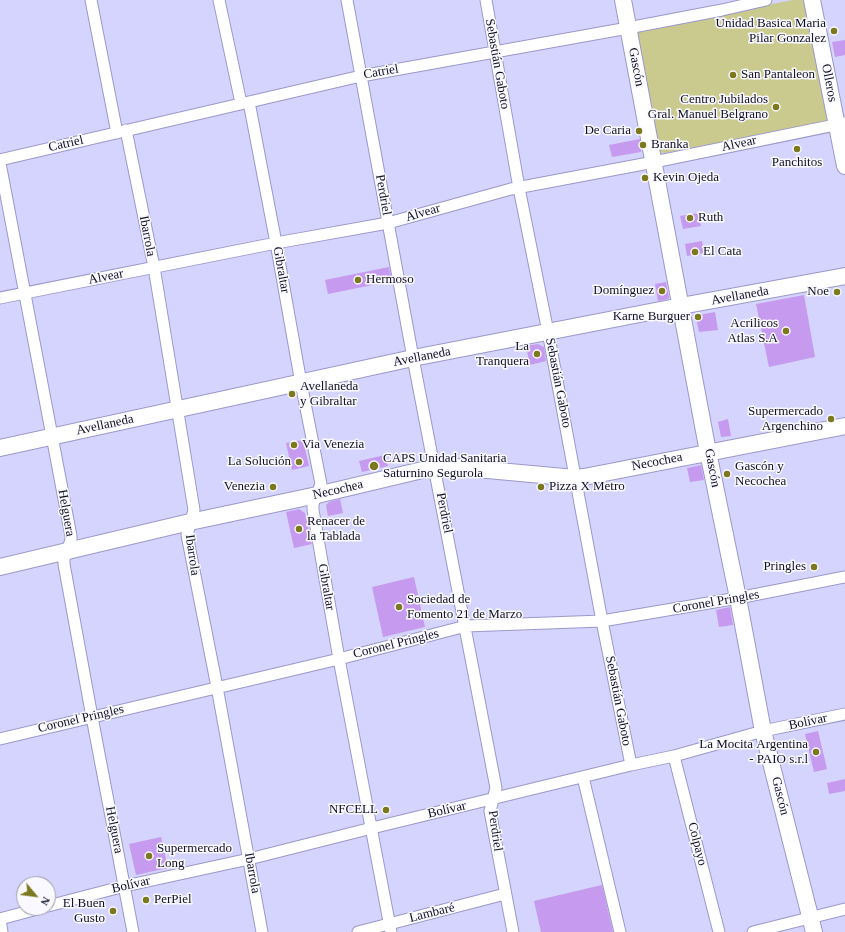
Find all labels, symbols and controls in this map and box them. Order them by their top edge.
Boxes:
place label: Unidad Basica Maria Pilar Gonzalez [716,16,826,47]
street label: Sebastián Gaboto [481,18,513,110]
marker: Unidad Basica Maria Pilar Gonzalez [829,26,839,36]
street label: Gascón [625,46,647,88]
street label: Catriel [362,61,400,83]
street label: Olleros [818,63,840,103]
place label: San Pantaleon [741,67,815,83]
marker: San Pantaleon [728,70,738,80]
place label: Centro Jubilados Gral. Manuel Belgrano [648,92,768,123]
marker: Centro Jubilados Gral. Manuel Belgrano [771,102,781,112]
place label: De Caria [584,123,631,139]
marker: De Caria [634,126,644,136]
street label: Catriel [47,132,85,156]
street label: Alvear [720,133,758,155]
place label: Branka [651,137,689,153]
marker: Branka [638,140,648,150]
marker: Panchitos [792,144,802,154]
place label: Panchitos [772,155,822,171]
place label: Kevin Ojeda [653,170,719,186]
street label: Perdriel [372,173,394,217]
marker: Kevin Ojeda [640,173,650,183]
street label: Alvear [404,201,442,225]
place label: Ruth [698,210,723,226]
marker: Ruth [685,213,695,223]
street label: Ibarrola [135,214,159,258]
place label: El Cata [703,244,742,260]
street label: Gibraltar [269,246,293,294]
marker: El Cata [690,247,700,257]
street label: Alvear [87,266,125,288]
place label: Hermoso [366,272,414,288]
marker: Hermoso [353,275,363,285]
place label: Domínguez [593,283,654,299]
street label: Avellaneda [710,283,770,309]
place label: Noe [807,284,829,300]
marker: Domínguez [657,286,667,296]
marker: Noe [832,287,842,297]
place label: Karne Burguer [613,309,690,325]
marker: Karne Burguer [693,312,703,322]
place label: Acrilicos Atlas S.A [727,316,778,347]
marker: Acrilicos Atlas S.A [781,326,791,336]
street label: Sebastián Gaboto [542,337,574,429]
place label: La Tranquera [476,339,529,370]
street label: Avellaneda [392,344,452,370]
marker: La Tranquera [532,349,542,359]
place label: Avellaneda y Gibraltar [300,379,358,410]
marker: Avellaneda y Gibraltar [287,389,297,399]
place label: Supermercado Argenchino [748,404,823,435]
street label: Avellaneda [75,411,135,439]
marker: Supermercado Argenchino [826,414,836,424]
place label: Via Venezia [302,437,364,453]
marker: Via Venezia [289,440,299,450]
street label: Gascón [701,447,723,489]
street label: Necochea [630,449,684,475]
place label: CAPS Unidad Sanitaria Saturnino Segurola [383,451,506,482]
place label: La Solución [228,454,291,470]
marker: La Solución [294,457,304,467]
place label: Gascón y Necochea [735,459,786,490]
marker: CAPS Unidad Sanitaria Saturnino Segurola [368,460,380,472]
marker: Gascón y Necochea [722,469,732,479]
street label: Necochea [311,477,365,503]
place label: Venezia [224,479,265,495]
place label: Pizza X Metro [549,479,625,495]
marker: Venezia [268,482,278,492]
marker: Pizza X Metro [536,482,546,492]
street label: Helguera [54,488,78,538]
street label: Perdriel [432,491,456,535]
place label: Renacer de la Tablada [307,514,365,545]
marker: Renacer de la Tablada [294,524,304,534]
street label: Ibarrola [181,534,203,576]
place label: Pringles [763,559,806,575]
marker: Pringles [809,562,819,572]
street label: Gibraltar [314,563,338,611]
street label: Coronel Pringles [671,587,761,617]
place label: Sociedad de Fomento 21 de Marzo [407,592,522,623]
marker: Sociedad de Fomento 21 de Marzo [394,602,404,612]
street label: Coronel Pringles [352,626,440,662]
street label: Sebastián Gaboto [602,655,634,747]
street label: Coronel Pringles [36,702,126,736]
street label: Bolívar [787,710,829,734]
place label: La Mocita Argentina - PAIO s.r.l [699,737,808,768]
marker: La Mocita Argentina - PAIO s.r.l [811,747,821,757]
street label: Gascón [768,775,792,817]
street label: Bolívar [426,798,468,822]
place label: NFCELL [329,802,378,818]
street label: Helguera [102,805,126,855]
marker: NFCELL [381,805,391,815]
street label: Perdriel [484,810,506,852]
street label: Colpayo [684,821,710,867]
place label: Supermercado Long [157,841,232,872]
marker: Supermercado Long [144,851,154,861]
street label: Ibarrola [241,851,263,895]
street label: Bolívar [110,873,152,897]
north arrow [16,876,56,916]
place label: PerPiel [154,892,192,908]
text: N [38,895,53,908]
marker: PerPiel [141,895,151,905]
place label: El Buen Gusto [63,896,105,927]
street label: Lambaré [408,900,456,926]
marker: El Buen Gusto [108,906,118,916]

